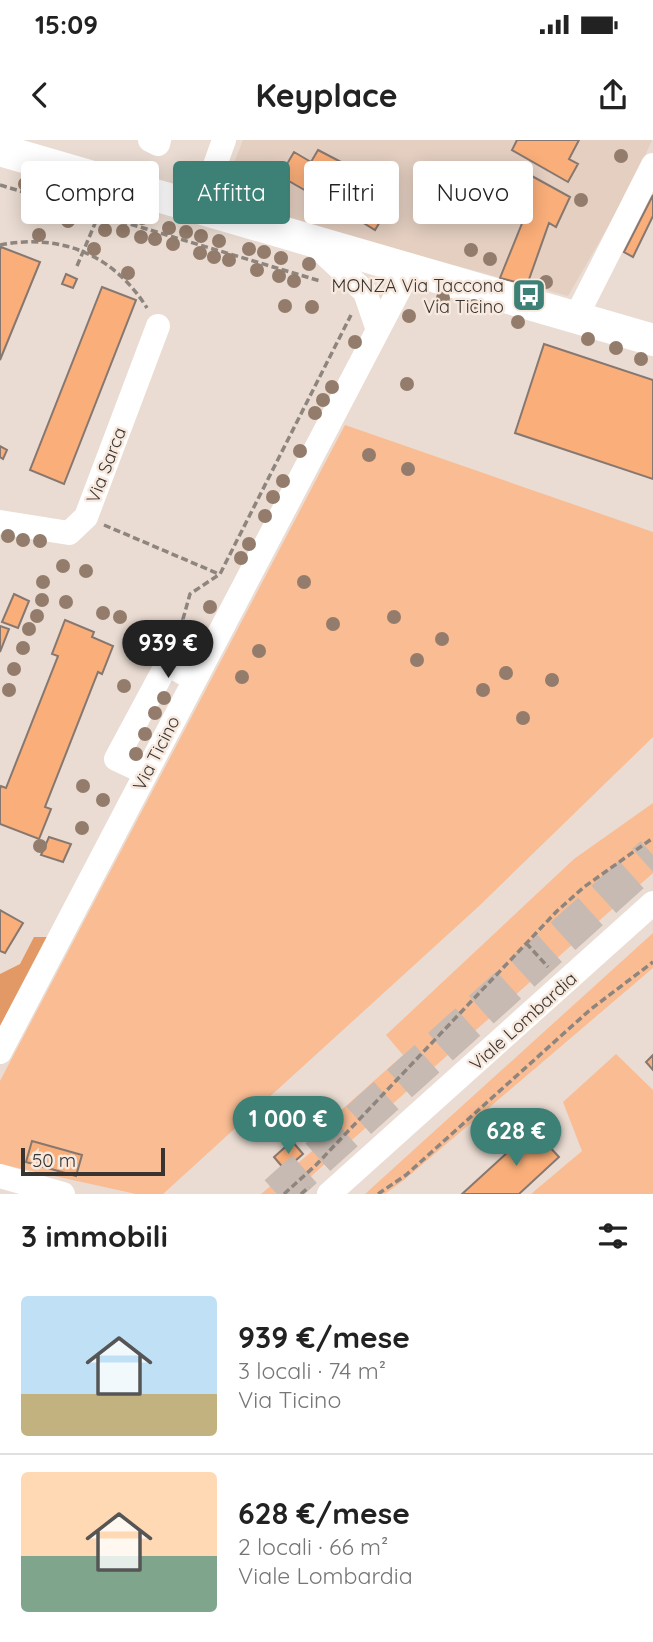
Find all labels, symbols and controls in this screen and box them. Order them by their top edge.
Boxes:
text: 15:09 [35,8,98,41]
text: Keyplace [255,75,398,115]
icon: back [21,76,59,114]
icon: share [594,76,632,114]
chip: Compra [21,161,159,224]
chip: Affitta [173,161,290,224]
chip: Filtri [304,161,399,224]
chip: Nuovo [413,161,533,224]
place label: MONZA Via Taccona Via Ticino [332,274,504,318]
bus stop icon: MONZA Via Taccona Via Ticino [510,276,548,314]
street label: Via Sarca [81,424,131,506]
pin: 939 € [119,620,217,680]
text: 939 € [138,628,198,657]
street label: Via Ticino [127,712,185,794]
street label: Viale Lombardia [465,967,581,1075]
pin: 1 000 € [223,1096,353,1156]
text: 1 000 € [249,1104,327,1133]
pin: 628 € [467,1108,565,1168]
text: 628 € [486,1116,546,1145]
scale bar [21,1145,164,1177]
text: 50 m [32,1148,76,1172]
text: 3 immobili [21,1217,168,1255]
icon: filters [594,1217,632,1255]
text: 939 €/mese [238,1318,410,1356]
icon: home [77,1324,161,1408]
text: 3 locali · 74 m² [238,1356,386,1385]
text: Via Ticino [238,1385,341,1414]
text: 628 €/mese [238,1494,410,1532]
icon: home [77,1500,161,1584]
text: 2 locali · 66 m² [238,1532,388,1561]
text: Viale Lombardia [238,1561,413,1590]

